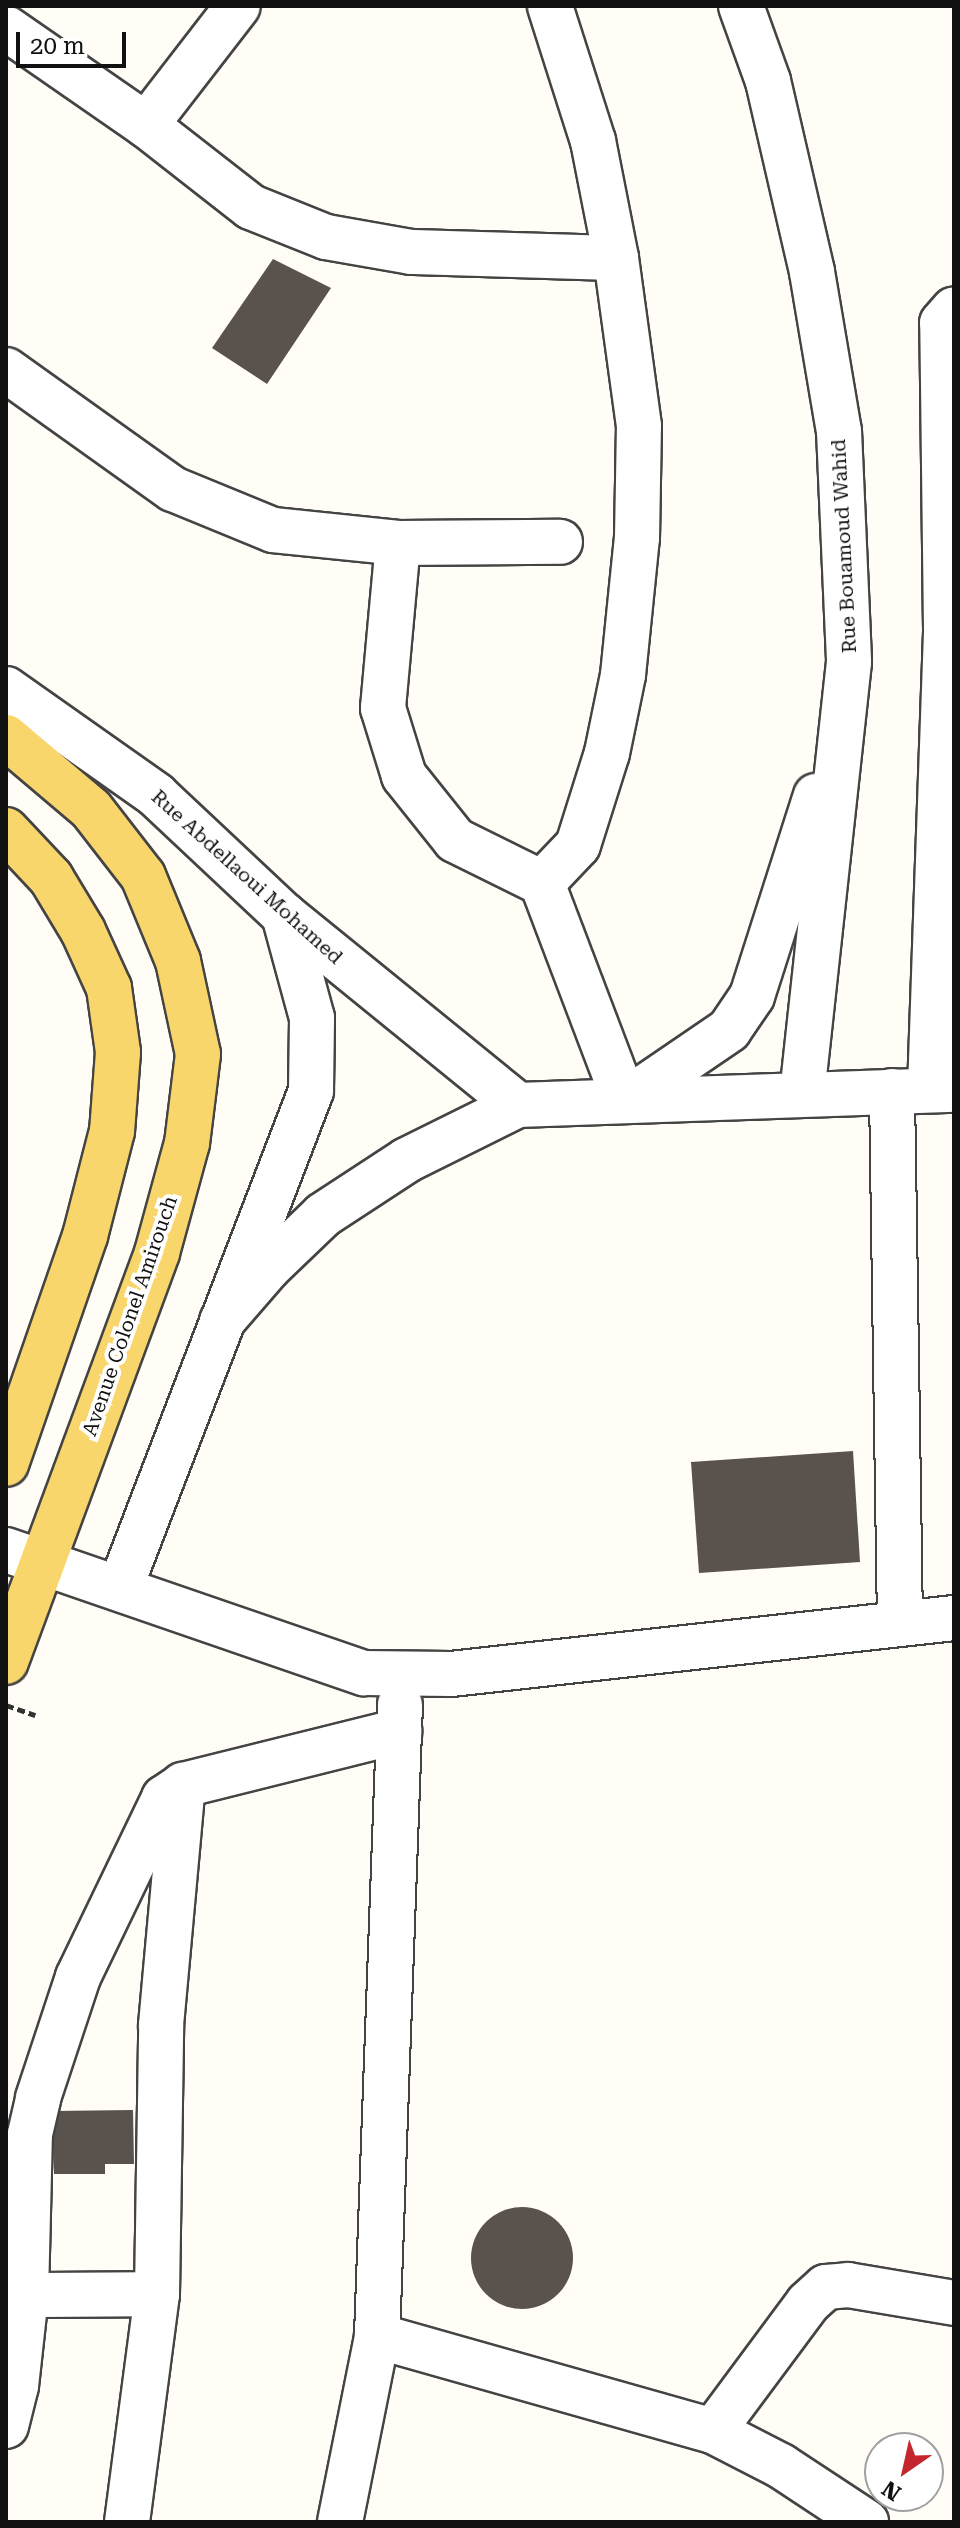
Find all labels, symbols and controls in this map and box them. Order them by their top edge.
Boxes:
scale bar [20,16,130,66]
text: 20 m [30,32,85,60]
street label: Rue Bouamoud Wahid [826,438,862,654]
street label: Rue Abdellaoui Mohamed [146,785,348,969]
street label: Avenue Colonel Amirouch [78,1193,182,1439]
north arrow [864,2432,944,2512]
text: N [877,2476,905,2506]

